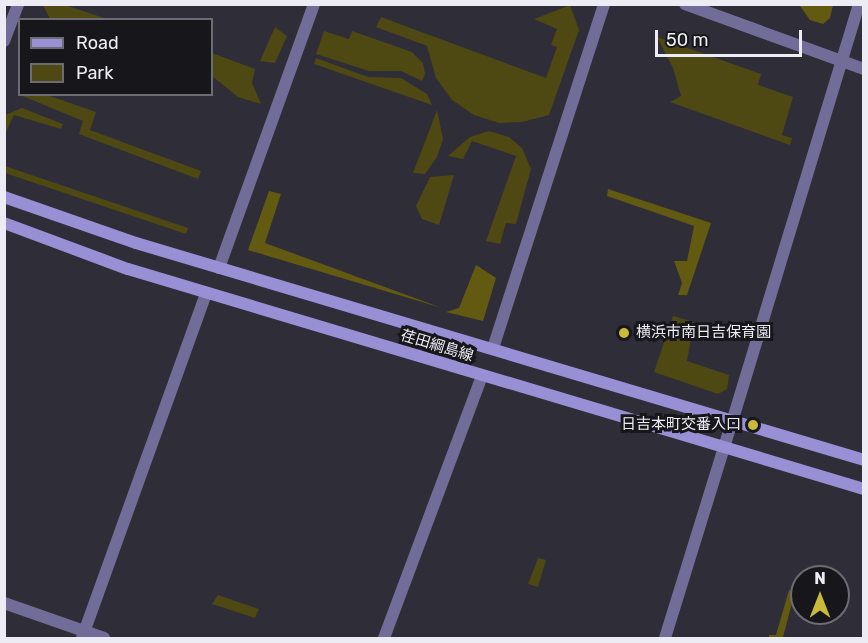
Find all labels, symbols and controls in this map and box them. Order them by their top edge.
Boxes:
legend [18,18,213,96]
scale bar [658,18,805,56]
text: 50 m [666,29,709,51]
text: Road [76,32,119,54]
text: Park [76,62,113,84]
place label: 横浜市南日吉保育園 [636,324,771,342]
street label: 荏田綱島線 [399,326,475,366]
marker: 横浜市南日吉保育園 [617,326,631,340]
place label: 日吉本町交番入口 [621,416,741,434]
marker: 日吉本町交番入口 [746,418,760,432]
north arrow [790,565,850,625]
text: N [814,569,826,588]

